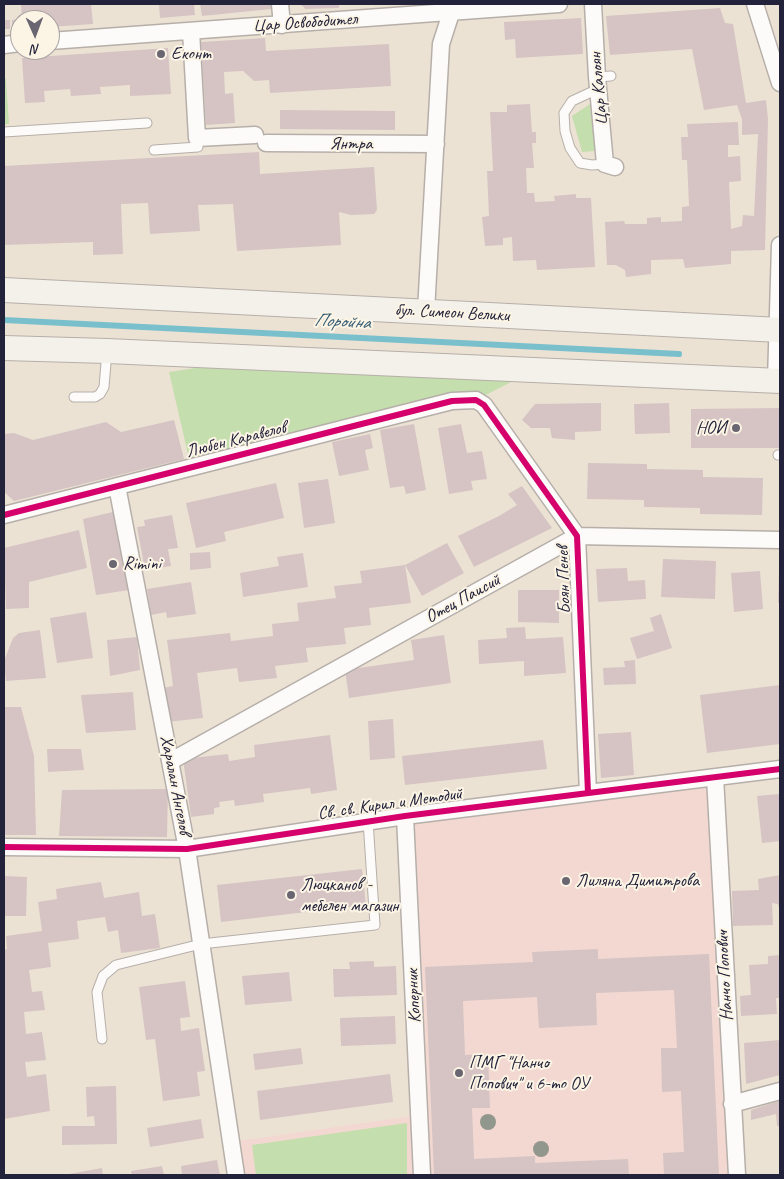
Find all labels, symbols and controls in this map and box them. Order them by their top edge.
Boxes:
street label: Цар Освободител [252,9,358,37]
north arrow [10,10,60,60]
text: N [31,41,40,58]
place label: Еконт [171,43,211,65]
marker: Еконт [155,48,167,60]
street label: Цар Калоян [585,52,613,126]
street label: Янтра [330,133,372,155]
street label: бул. Симеон Велики [394,299,510,327]
water label: Поройна [313,309,371,335]
street label: Любен Каравелов [184,417,288,463]
place label: НОИ [696,417,726,439]
marker: НОИ [730,422,742,434]
street label: Боян Пенев [552,546,576,614]
place label: Rimini [123,553,161,575]
marker: Rimini [107,558,119,570]
street label: Отец Паисий [422,570,504,628]
street label: Харалан Ангелов [155,733,195,837]
street label: Св. св. Кирил и Методий [316,783,464,825]
place label: Лиляна Димитрова [576,870,699,892]
place label: Люцканов - мебелен магазин [301,874,399,916]
marker: Лиляна Димитрова [560,875,572,887]
marker: Люцканов - мебелен магазин [285,889,297,901]
street label: Нанчо Попович [712,930,738,1022]
street label: Коперник [402,968,426,1024]
place label: ПМГ "Нанчо Попович" и 6-то ОУ [469,1052,589,1094]
marker: ПМГ "Нанчо Попович" и 6-то ОУ [453,1067,465,1079]

